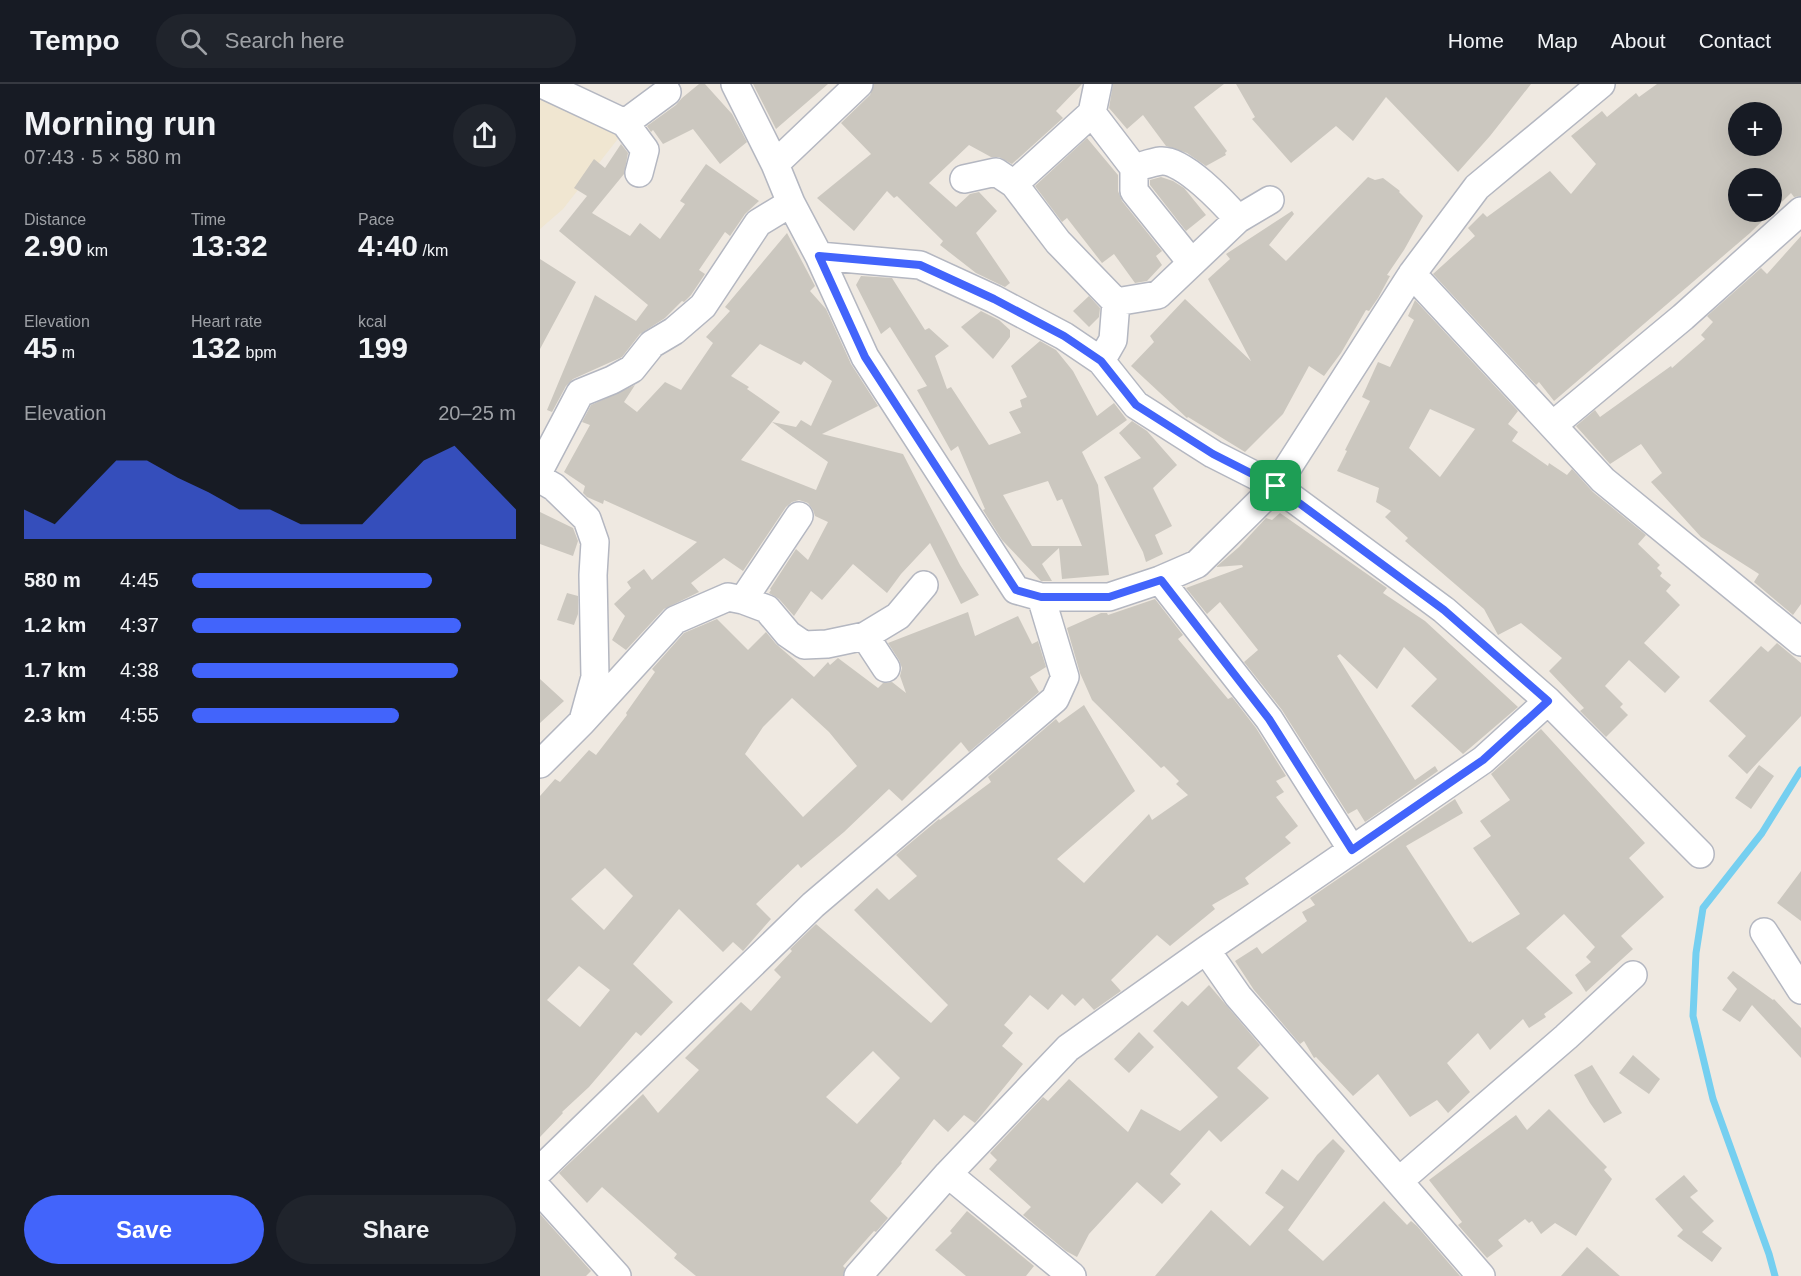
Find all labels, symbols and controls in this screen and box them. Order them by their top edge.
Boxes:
search box [156,14,576,68]
text: Tempo [30,25,120,56]
icon: search [177,25,210,58]
text: Search here [225,28,345,53]
text: Home [1448,29,1504,52]
text: Map [1537,29,1578,52]
text: About [1611,29,1666,52]
text: Contact [1699,29,1771,52]
map controls [1728,102,1782,222]
button: + [1728,102,1782,156]
button: share [453,104,516,167]
text: Morning run [24,105,216,142]
text: 07:43 · 5 × 580 m [24,146,181,168]
button: − [1728,168,1782,222]
text: Distance [24,211,86,228]
text: Time [191,211,226,228]
text: Pace [358,211,394,228]
text: 2.90 [24,229,82,262]
text: 13:32 [191,229,268,262]
text: 4:40 [358,229,418,262]
text: km [82,242,108,259]
text: /km [418,242,448,259]
text: Elevation [24,313,90,330]
text: Heart rate [191,313,262,330]
text: kcal [358,313,386,330]
text: 45 [24,331,57,364]
text: 132 [191,331,241,364]
text: 199 [358,331,408,364]
text: m [57,344,75,361]
text: bpm [241,344,277,361]
text: Elevation [24,402,106,424]
text: 20–25 m [438,402,516,424]
pin [1250,460,1301,511]
icon: arrive [1259,469,1292,502]
text: 580 m [24,569,81,591]
text: 4:45 [120,569,159,591]
text: 1.2 km [24,614,86,636]
text: 4:37 [120,614,159,636]
text: 1.7 km [24,659,86,681]
text: 4:38 [120,659,159,681]
text: 2.3 km [24,704,86,726]
text: 4:55 [120,704,159,726]
button: Save [24,1195,264,1264]
button: Share [276,1195,516,1264]

